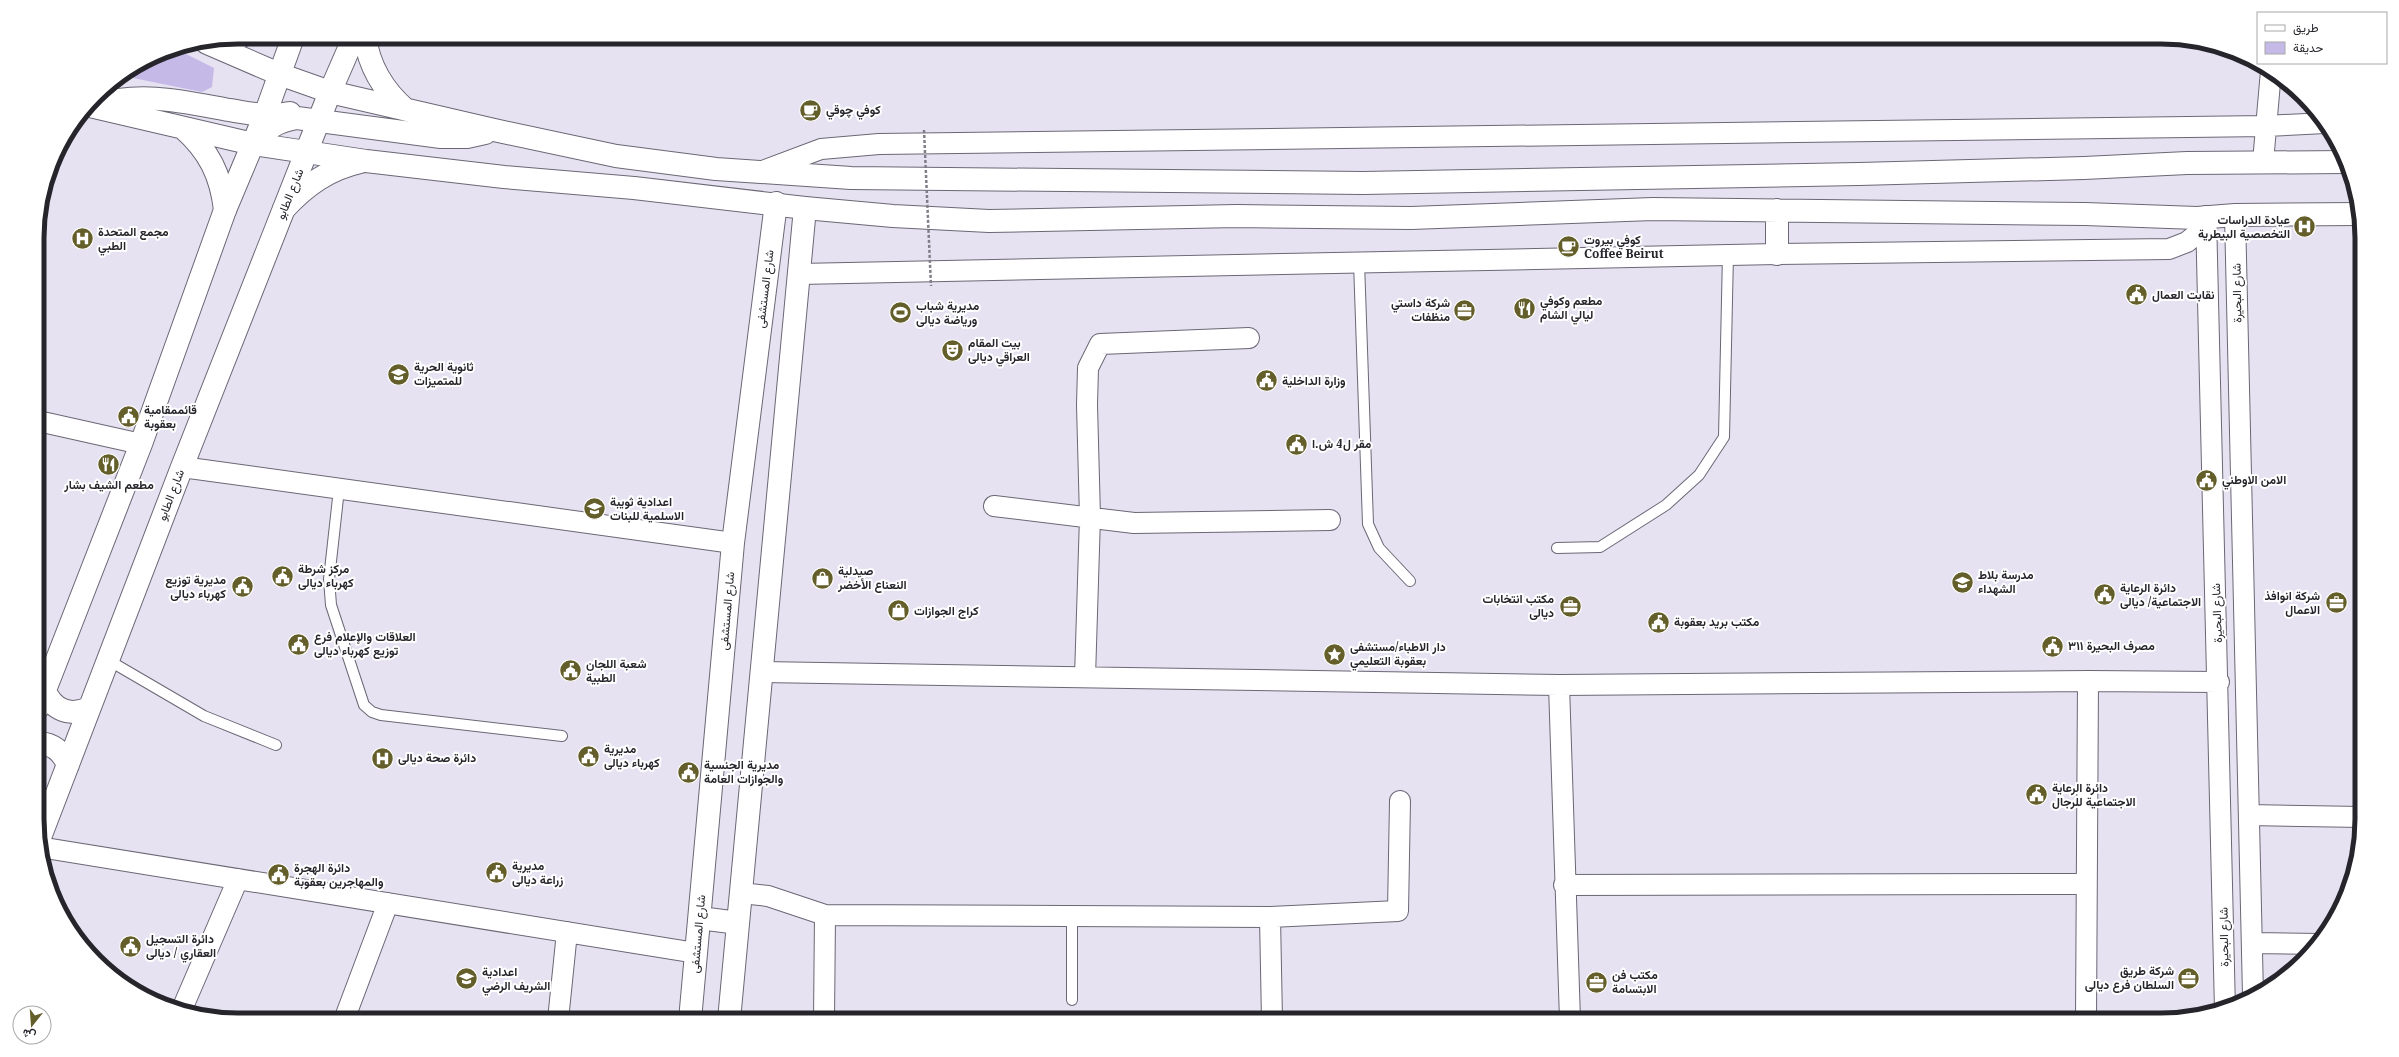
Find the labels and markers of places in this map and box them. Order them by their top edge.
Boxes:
cafe icon: كوفي چوقي [797,97,823,123]
place label: كوفي چوقي [826,101,881,120]
place label: عيادة الدراسات التخصصية البيطرية [2198,211,2290,242]
hospital icon: عيادة الدراسات التخصصية البيطرية [2292,214,2318,240]
place label: مجمع المتحدة الطبي [98,223,169,256]
hospital icon: مجمع المتحدة الطبي [70,226,96,252]
place label: كوفي بيروت Coffee Beirut [1584,231,1664,262]
cafe icon: كوفي بيروت Coffee Beirut [1555,234,1581,260]
public building icon: نقابت العمال [2124,282,2150,308]
place label: نقابت العمال [2152,286,2215,303]
place label: مطعم وكوفي ليالي الشام [1540,292,1603,325]
place label: شركة داستي منظفات [1391,294,1450,325]
restaurant icon: مطعم وكوفي ليالي الشام [1512,295,1538,321]
place label: مديرية شباب ورياضة ديالى [916,297,980,328]
office icon: شركة داستي منظفات [1452,297,1478,323]
sports icon: مديرية شباب ورياضة ديالى [887,300,913,326]
place label: بيت المقام العراقي ديالى [968,334,1030,367]
theatre icon: بيت المقام العراقي ديالى [940,337,966,363]
place label: ثانوية الحرية للمتميزات [414,358,474,389]
school or university icon: ثانوية الحرية للمتميزات [385,361,411,387]
public building icon: وزارة الداخلية [1254,368,1280,394]
place label: وزارة الداخلية [1282,372,1346,389]
place label: قائممقامية بعقوبة [144,401,197,432]
public building icon: قائممقامية بعقوبة [116,404,142,430]
public building icon: مقر ل4 ش.ا [1283,431,1309,457]
place label: مقر ل4 ش.ا [1312,435,1372,452]
restaurant icon: مطعم الشيف بشار [96,451,122,477]
public building icon: الامن الاوطني [2194,467,2220,493]
place label: الامن الاوطني [2222,471,2286,490]
place label: مطعم الشيف بشار [63,476,154,493]
place label: اعدادية ثويبة الاسلمية للبنات [610,493,684,524]
school or university icon: اعدادية ثويبة الاسلمية للبنات [581,496,607,522]
place label: مركز شرطة كهرباء ديالى [298,560,354,591]
place label: صيدلية النعناع الأخضر [837,562,907,593]
public building icon: مركز شرطة كهرباء ديالى [269,563,295,589]
shop icon: صيدلية النعناع الأخضر [810,565,836,591]
place label: مدرسة بلاط الشهداء [1978,566,2034,597]
school or university icon: مدرسة بلاط الشهداء [1950,569,1976,595]
place label: مديرية توزيع كهرباء ديالى [165,571,227,602]
public building icon: مديرية توزيع كهرباء ديالى [229,574,255,600]
place label: دائرة الرعاية الاجتماعية/ ديالى [2120,579,2201,610]
public building icon: دائرة الرعاية الاجتماعية/ ديالى [2091,582,2117,608]
place label: شركة انوافذ الاعمال [2265,587,2320,618]
place label: مكتب انتخابات ديالى [1483,590,1554,621]
office icon: شركة انوافذ الاعمال [2323,590,2349,616]
office icon: مكتب انتخابات ديالى [1557,593,1583,619]
shop icon: كراج الجوازات [886,598,912,624]
place label: كراج الجوازات [914,602,979,619]
public building icon: مكتب بريد بعقوبة [1646,609,1672,635]
place label: مكتب بريد بعقوبة [1674,613,1760,630]
place label: العلاقات والإعلام فرع توزيع كهرباء ديالى [314,628,416,659]
public building icon: العلاقات والإعلام فرع توزيع كهرباء ديالى [286,631,312,657]
public building icon: مصرف البحيرة ٣١١ [2039,633,2065,659]
place label: مصرف البحيرة ٣١١ [2068,637,2155,654]
place label: دار الاطباء/مستشفى بعقوبة التعليمي [1350,638,1446,671]
place icon: دار الاطباء/مستشفى بعقوبة التعليمي [1322,641,1348,667]
place label: شعبة اللجان الطبية [586,655,647,686]
public building icon: شعبة اللجان الطبية [558,658,584,684]
place label: مديرية كهرباء ديالى [604,740,660,771]
public building icon: مديرية كهرباء ديالى [576,743,602,769]
hospital icon: دائرة صحة ديالى [370,745,396,771]
place label: دائرة صحة ديالى [398,749,476,766]
place label: مديرية الجنسية والجوازات العامة [704,756,784,787]
public building icon: مديرية الجنسية والجوازات العامة [676,759,702,785]
place label: دائرة الرعاية الاجتماعية للرجال [2052,779,2136,810]
public building icon: دائرة الرعاية الاجتماعية للرجال [2023,782,2049,808]
place label: مديرية زراعة ديالى [512,857,563,888]
place label: دائرة الهجرة والمهاجرين بعقوبة [294,859,384,890]
public building icon: مديرية زراعة ديالى [484,860,510,886]
public building icon: دائرة الهجرة والمهاجرين بعقوبة [266,862,292,888]
place label: دائرة التسجيل العقاري / ديالى [146,930,216,963]
public building icon: دائرة التسجيل العقاري / ديالى [118,933,144,959]
place label: شركة طريق السلطان فرع ديالى [2085,962,2174,993]
place label: اعدادية الشريف الرضي [482,963,550,996]
office icon: شركة طريق السلطان فرع ديالى [2176,965,2202,991]
school or university icon: اعدادية الشريف الرضي [453,966,479,992]
place label: مكتب فن الابتسامة [1612,966,1658,997]
office icon: مكتب فن الابتسامة [1584,969,1610,995]

